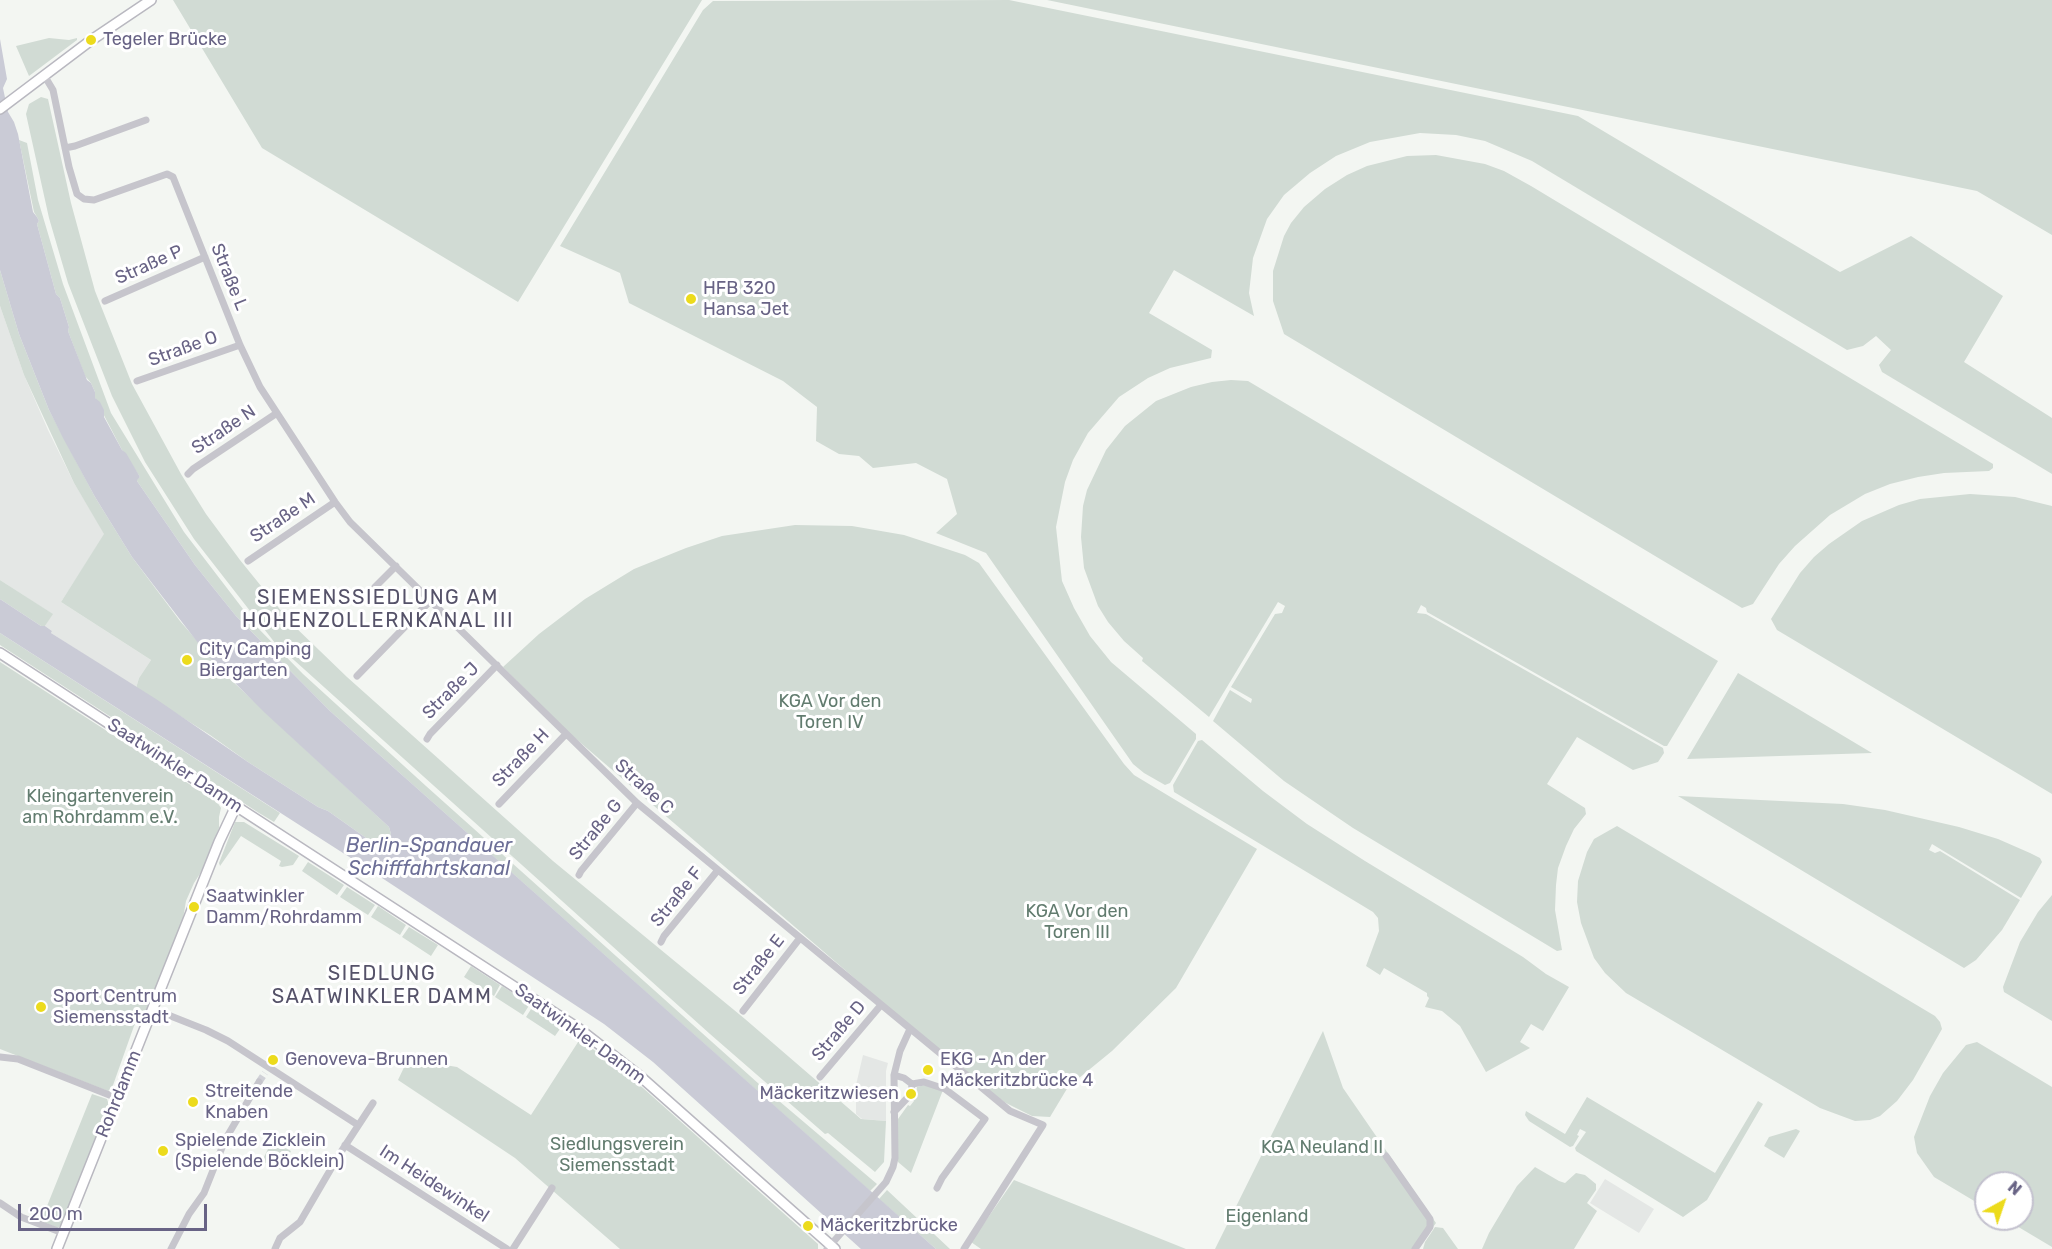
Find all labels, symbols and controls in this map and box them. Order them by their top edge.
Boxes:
place label: Tegeler Brücke [103,29,227,51]
marker: Tegeler Brücke [84,33,98,47]
street label: Straße L [206,240,252,314]
street label: Straße P [112,241,186,289]
place label: HFB 320 Hansa Jet [703,278,789,320]
marker: HFB 320 Hansa Jet [684,292,698,306]
street label: Straße O [145,327,221,371]
street label: Straße N [188,401,260,459]
street label: Straße M [246,488,320,548]
district label: SIEMENSSIEDLUNG AM HOHENZOLLERNKANAL III [242,586,514,633]
place label: City Camping Biergarten [199,639,311,682]
marker: City Camping Biergarten [180,653,194,667]
street label: Straße J [418,658,484,724]
park label: KGA Vor den Toren IV [779,691,881,734]
street label: Saatwinkler Damm [103,714,247,818]
street label: Straße H [488,724,554,792]
street label: Straße C [610,755,678,819]
park label: Kleingartenverein am Rohrdamm e.V. [22,786,178,828]
street label: Straße G [565,795,627,865]
water label: Berlin-Spandauer Schifffahrtskanal [346,834,512,881]
street label: Straße F [646,863,708,931]
place label: Saatwinkler Damm/Rohrdamm [206,886,362,928]
marker: Saatwinkler Damm/Rohrdamm [187,900,201,914]
park label: KGA Vor den Toren III [1026,901,1128,944]
street label: Straße E [729,930,789,1000]
district label: SIEDLUNG SAATWINKLER DAMM [272,962,492,1009]
street label: Saatwinkler Damm [510,979,650,1089]
place label: Sport Centrum Siemensstadt [53,986,177,1028]
street label: Straße D [807,996,871,1066]
marker: Sport Centrum Siemensstadt [34,1000,48,1014]
street label: Rohrdamm [92,1047,146,1141]
place label: Genoveva-Brunnen [285,1049,448,1071]
place label: EKG - An der Mäckeritzbrücke 4 [940,1049,1093,1092]
marker: Genoveva-Brunnen [266,1053,280,1067]
marker: EKG - An der Mäckeritzbrücke 4 [921,1063,935,1077]
place label: Streitende Knaben [205,1081,293,1124]
place label: Mäckeritzwiesen [759,1083,899,1105]
marker: Mäckeritzwiesen [904,1087,918,1101]
marker: Streitende Knaben [186,1095,200,1109]
place label: Spielende Zicklein (Spielende Böcklein) [175,1130,344,1172]
park label: Siedlungsverein Siemensstadt [550,1134,684,1176]
park label: KGA Neuland II [1261,1137,1383,1159]
street label: Im Heidewinkel [375,1141,493,1227]
marker: Spielende Zicklein (Spielende Böcklein) [156,1144,170,1158]
north arrow [1974,1171,2034,1231]
text: N [2004,1177,2025,1199]
scale bar [21,1192,210,1230]
text: 200 m [29,1203,83,1225]
park label: Eigenland [1226,1206,1308,1228]
place label: Mäckeritzbrücke [820,1215,958,1237]
marker: Mäckeritzbrücke [801,1219,815,1233]

